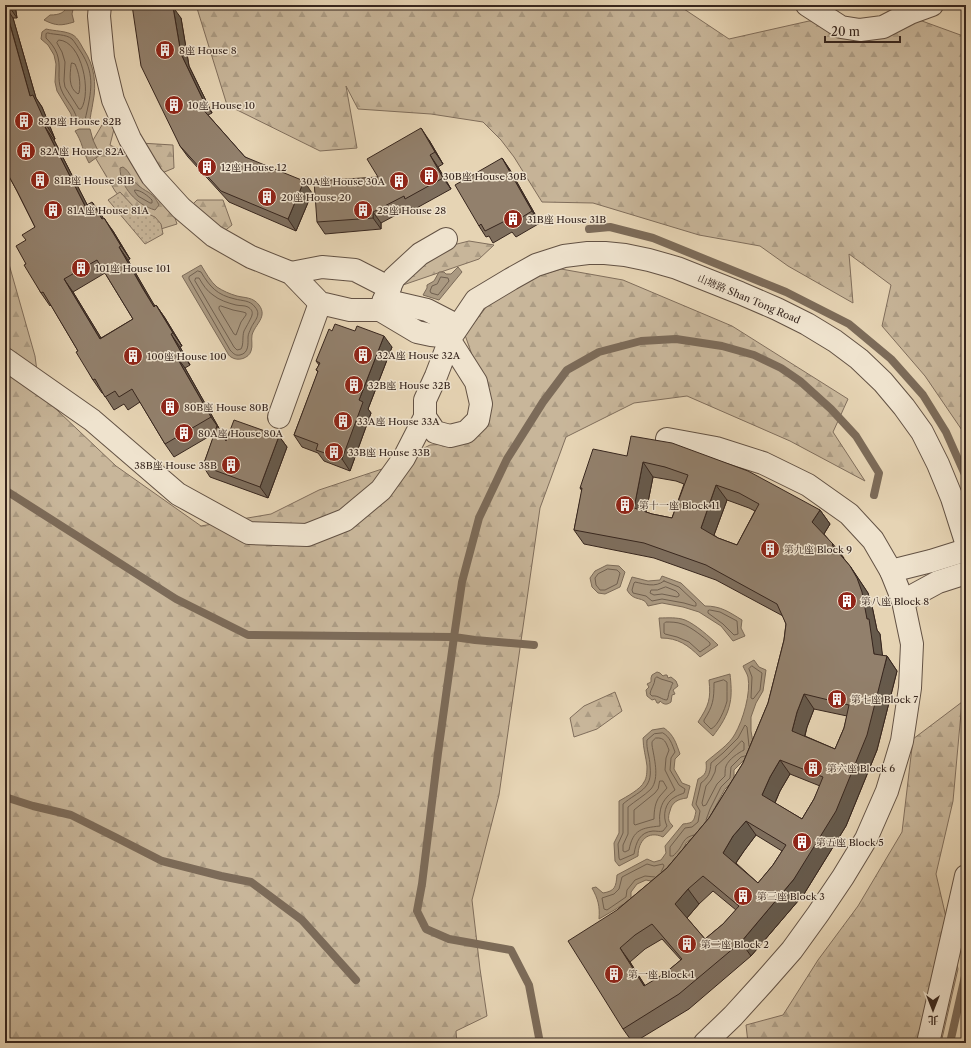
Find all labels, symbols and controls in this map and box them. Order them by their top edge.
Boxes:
scale bar [825,18,900,44]
text: 20 m [831,24,860,39]
building icon: 8座 House 8 [154,39,176,61]
place label: 8座 House 8 [179,44,237,57]
building icon: 10座 House 10 [163,94,185,116]
place label: 10座 House 10 [188,99,255,112]
building icon: 82B座 House 82B [13,110,35,132]
place label: 82B座 House 82B [38,115,121,128]
building icon: 82A座 House 82A [15,140,37,162]
place label: 82A座 House 82A [40,145,125,158]
building icon: 12座 House 12 [196,156,218,178]
place label: 12座 House 12 [221,161,287,174]
building icon: 30B座 House 30B [418,165,440,187]
building icon: 81B座 House 81B [29,169,51,191]
building icon: 30A座 House 30A [388,170,410,192]
place label: 30B座 House 30B [443,170,527,183]
place label: 81B座 House 81B [54,174,134,187]
place label: 30A座 House 30A [301,175,386,188]
building icon: 20座 House 20 [256,186,278,208]
place label: 20座 House 20 [281,191,351,204]
building icon: 81A座 House 81A [42,199,64,221]
building icon: 28座 House 28 [352,199,374,221]
place label: 81A座 House 81A [67,204,149,217]
place label: 28座 House 28 [377,204,446,217]
building icon: 31B座 House 31B [502,208,524,230]
place label: 31B座 House 31B [527,213,606,226]
building icon: 101座 House 101 [70,257,92,279]
place label: 101座 House 101 [95,262,171,275]
street label: 山塘路 Shan Tong Road [696,271,802,327]
building icon: 32A座 House 32A [352,344,374,366]
building icon: 100座 House 100 [122,345,144,367]
place label: 32A座 House 32A [377,349,461,362]
place label: 100座 House 100 [147,350,227,363]
building icon: 32B座 House 32B [343,374,365,396]
place label: 32B座 House 32B [368,379,450,392]
building icon: 80B座 House 80B [159,396,181,418]
place label: 80B座 House 80B [184,401,268,414]
building icon: 33A座 House 33A [332,410,354,432]
place label: 33A座 House 33A [357,415,440,428]
building icon: 80A座 House 80A [173,422,195,444]
place label: 80A座 House 80A [198,427,284,440]
building icon: 33B座 House 33B [323,441,345,463]
place label: 33B座 House 33B [348,446,430,459]
building icon: 38B座 House 38B [220,454,242,476]
place label: 38B座 House 38B [134,459,217,472]
building icon: 第十一座 Block 11 [614,494,636,516]
place label: 第十一座 Block 11 [639,499,720,512]
building icon: 第九座 Block 9 [759,538,781,560]
place label: 第九座 Block 9 [784,543,852,556]
building icon: 第八座 Block 8 [836,590,858,612]
place label: 第八座 Block 8 [861,595,929,608]
building icon: 第七座 Block 7 [826,688,848,710]
place label: 第七座 Block 7 [851,693,918,706]
building icon: 第六座 Block 6 [802,757,824,779]
place label: 第六座 Block 6 [827,762,895,775]
building icon: 第五座 Block 5 [791,831,813,853]
place label: 第五座 Block 5 [816,836,884,849]
building icon: 第三座 Block 3 [732,885,754,907]
place label: 第三座 Block 3 [757,890,825,903]
building icon: 第二座 Block 2 [676,933,698,955]
place label: 第二座 Block 2 [701,938,769,951]
building icon: 第一座 Block 1 [603,963,625,985]
place label: 第一座 Block 1 [628,968,695,981]
north arrow [913,990,953,1030]
text: 北 [928,1013,939,1027]

